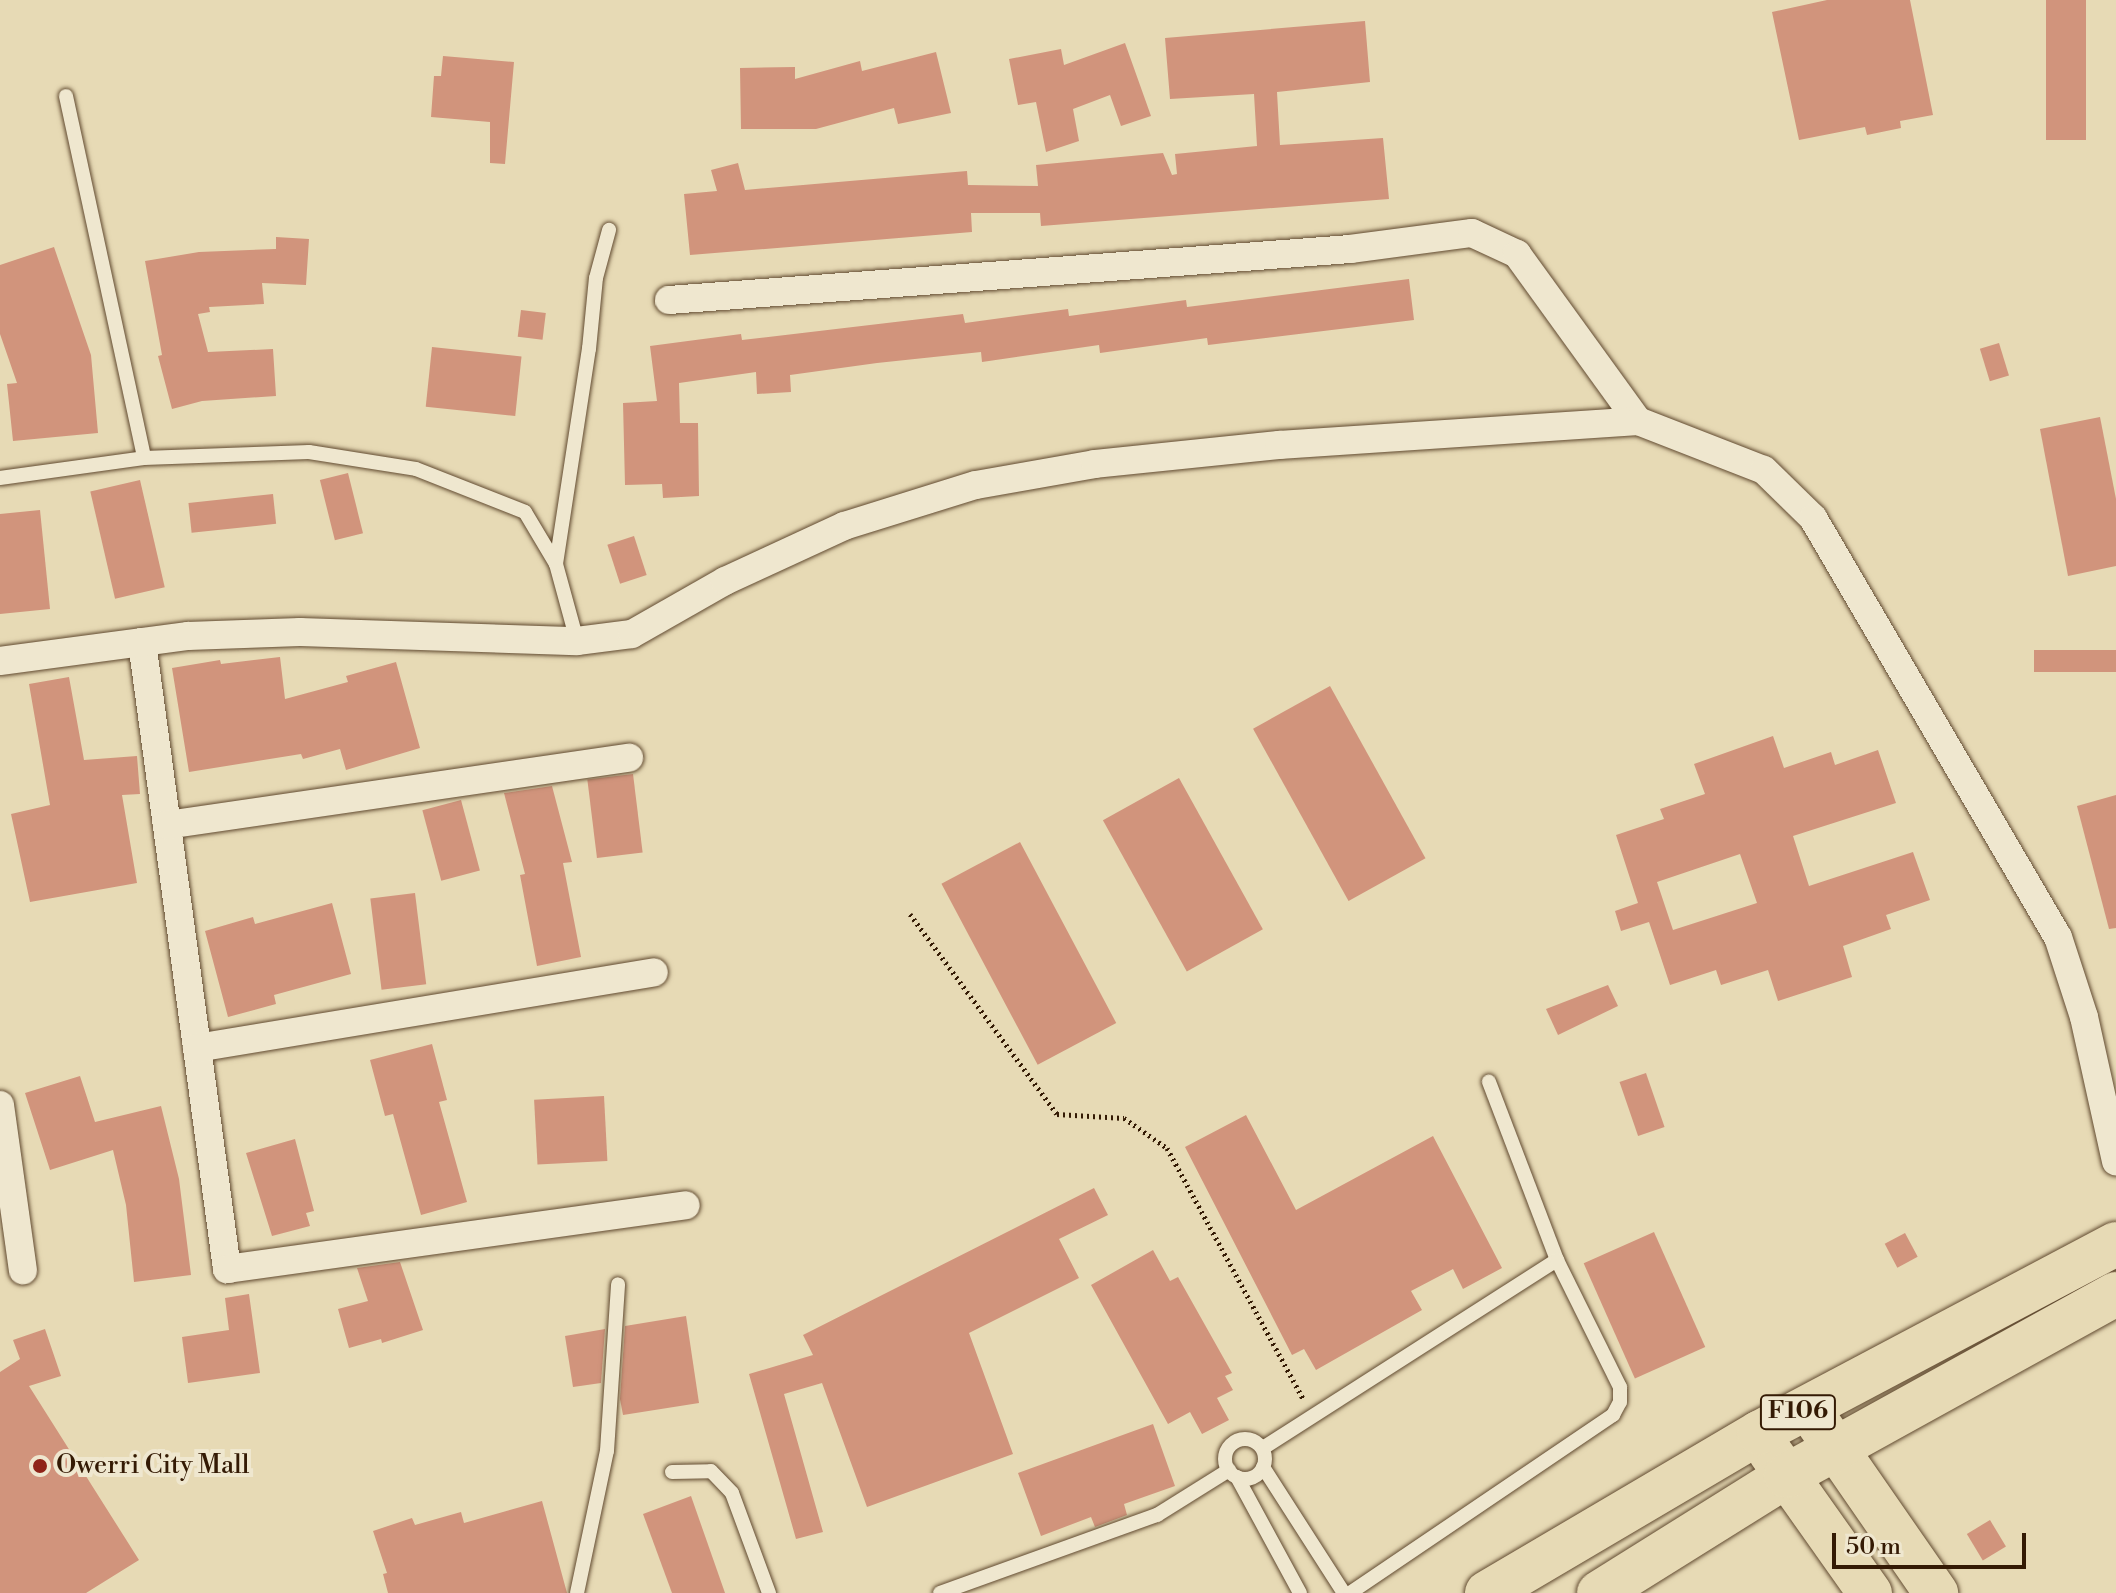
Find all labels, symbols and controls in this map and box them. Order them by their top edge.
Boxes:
road number: F106 [1758,1392,1838,1432]
place label: Owerri City Mall [56,1450,249,1482]
marker: Owerri City Mall [31,1457,49,1475]
scale bar [1836,1517,2030,1567]
text: 50 m [1846,1532,1901,1562]

